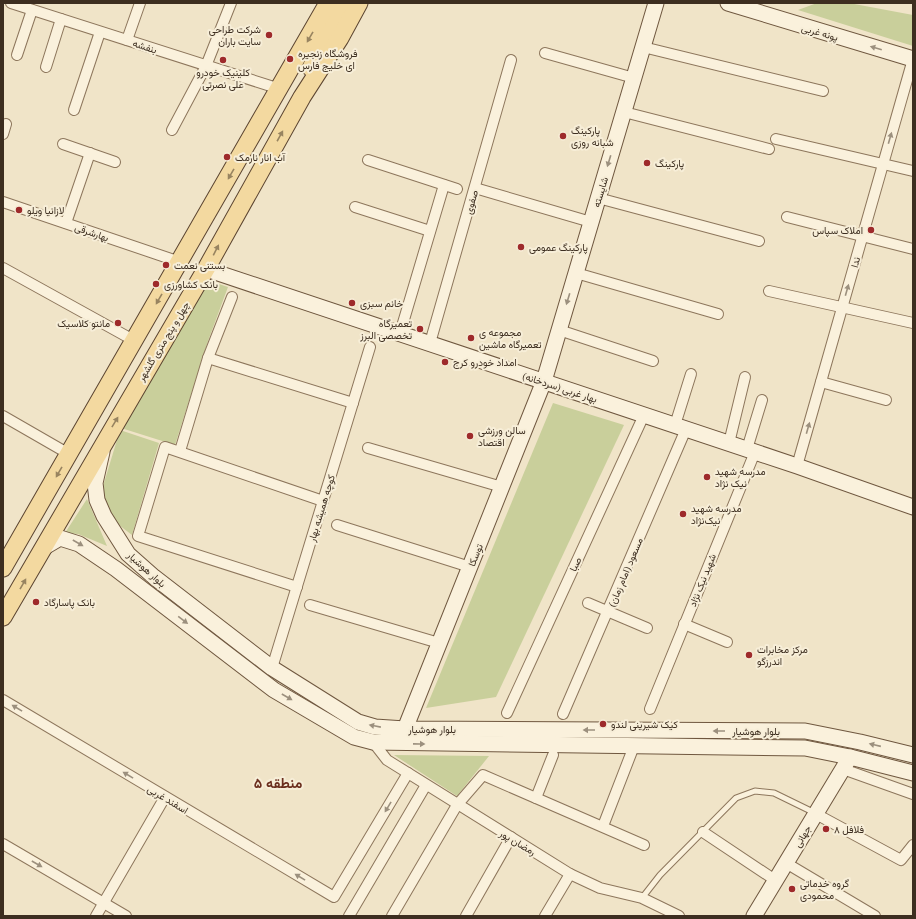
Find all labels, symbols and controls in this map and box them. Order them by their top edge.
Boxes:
street label: پونه غربی [800,21,840,45]
place label: شرکت طراحی سایت باران [209,23,261,48]
marker: شرکت طراحی سایت باران [264,30,274,40]
one-way arrow [306,31,313,43]
street label: بنفشه [131,36,159,57]
one-way arrow [869,45,881,51]
place label: فروشگاه زنجیره ای خلیج فارس [298,47,358,72]
marker: فروشگاه زنجیره ای خلیج فارس [285,54,295,64]
marker: کلینیک خودرو علی نصرتی [218,55,228,65]
place label: کلینیک خودرو علی نصرتی [196,66,250,91]
place label: پارکینگ شبانه روزی [571,124,614,149]
one-way arrow [276,130,283,142]
marker: پارکینگ شبانه روزی [558,131,568,141]
one-way arrow [887,131,893,143]
place label: آب انار نارمک [235,151,286,164]
marker: آب انار نارمک [222,152,232,162]
one-way arrow [606,155,612,167]
place label: پارکینگ [655,157,684,171]
marker: پارکینگ [642,158,652,168]
one-way arrow [227,168,234,180]
street label: شایسته [590,175,611,209]
street label: صفوی [462,188,481,216]
place label: لازانیا ویلو [27,204,64,217]
marker: لازانیا ویلو [14,205,24,215]
street label: بهارشرقی [73,221,111,244]
place label: املاک سپاس [812,224,863,238]
marker: املاک سپاس [866,225,876,235]
place label: پارکینگ عمومی [529,241,588,255]
marker: پارکینگ عمومی [516,242,526,252]
one-way arrow [213,244,219,255]
street label: ندا [848,255,863,269]
place label: بستنی نعمت [174,259,225,272]
marker: بستنی نعمت [161,260,171,270]
place label: بانک کشاورزی [164,278,218,291]
marker: بانک کشاورزی [151,279,161,289]
one-way arrow [844,283,850,295]
one-way arrow [156,293,163,305]
one-way arrow [565,293,571,305]
place label: خانم سبزی [360,297,404,310]
marker: خانم سبزی [347,298,357,308]
street label: چهل و پنج متری گلشهر [134,299,193,385]
place label: مانتو کلاسیک [57,317,110,330]
place label: تعمیرگاه تخصصی البرز [359,317,412,342]
marker: مانتو کلاسیک [113,318,123,328]
marker: تعمیرگاه تخصصی البرز [415,324,425,334]
place label: مجموعه ی تعمیرگاه ماشین [479,326,542,351]
marker: مجموعه ی تعمیرگاه ماشین [466,333,476,343]
place label: امداد خودرو کرج [453,356,517,369]
marker: امداد خودرو کرج [440,357,450,367]
street label: بهار غربی (سردخانه) [521,369,599,406]
one-way arrow [112,416,119,428]
one-way arrow [805,422,811,434]
place label: سالن ورزشی اقتصاد [478,424,526,449]
marker: سالن ورزشی اقتصاد [465,431,475,441]
place label: مدرسه شهید نیک نژاد [715,465,766,490]
one-way arrow [55,466,62,478]
street label: کوچه همیشه بهار [305,472,339,545]
marker: مدرسه شهید نیک نژاد [702,472,712,482]
place label: مدرسه شهید نیک‌نژاد [691,502,742,527]
marker: مدرسه شهید نیک‌نژاد [678,509,688,519]
street label: مسعود (امام زمان) [605,536,646,609]
one-way arrow [72,540,84,547]
street label: توسکا [465,542,486,568]
street label: بلوار هوشیار [124,548,169,590]
street label: شهید نیک نژاد [686,552,719,609]
street label: صبا [567,555,584,574]
one-way arrow [19,578,26,590]
place label: بانک پاسارگاد [44,596,95,610]
marker: بانک پاسارگاد [31,597,41,607]
one-way arrow [177,616,188,624]
place label: مرکز مخابرات اندرزگو [757,643,808,668]
marker: مرکز مخابرات اندرزگو [744,650,754,660]
one-way arrow [281,694,293,701]
one-way arrow [11,705,23,712]
place label: کیک شیرینی لندو [611,718,679,731]
marker: کیک شیرینی لندو [598,719,608,729]
one-way arrow [369,723,381,729]
street label: بلوار هوشیار [407,723,456,736]
street label: بلوار هوشیار [731,725,780,738]
one-way arrow [582,727,595,733]
one-way arrow [712,728,725,734]
one-way arrow [413,741,426,747]
one-way arrow [869,742,881,748]
one-way arrow [122,771,134,778]
district label: منطقه ۵ [254,773,303,792]
street label: اسفند غربی [145,782,191,817]
one-way arrow [385,801,392,813]
street label: جهانی [791,823,814,850]
place label: فلافل ۸ [834,823,865,836]
marker: فلافل ۸ [821,824,831,834]
street label: رمضان پور [496,826,538,859]
one-way arrow [31,860,43,867]
one-way arrow [294,874,306,881]
place label: گروه خدماتی محمودی [800,877,850,902]
marker: گروه خدماتی محمودی [787,884,797,894]

